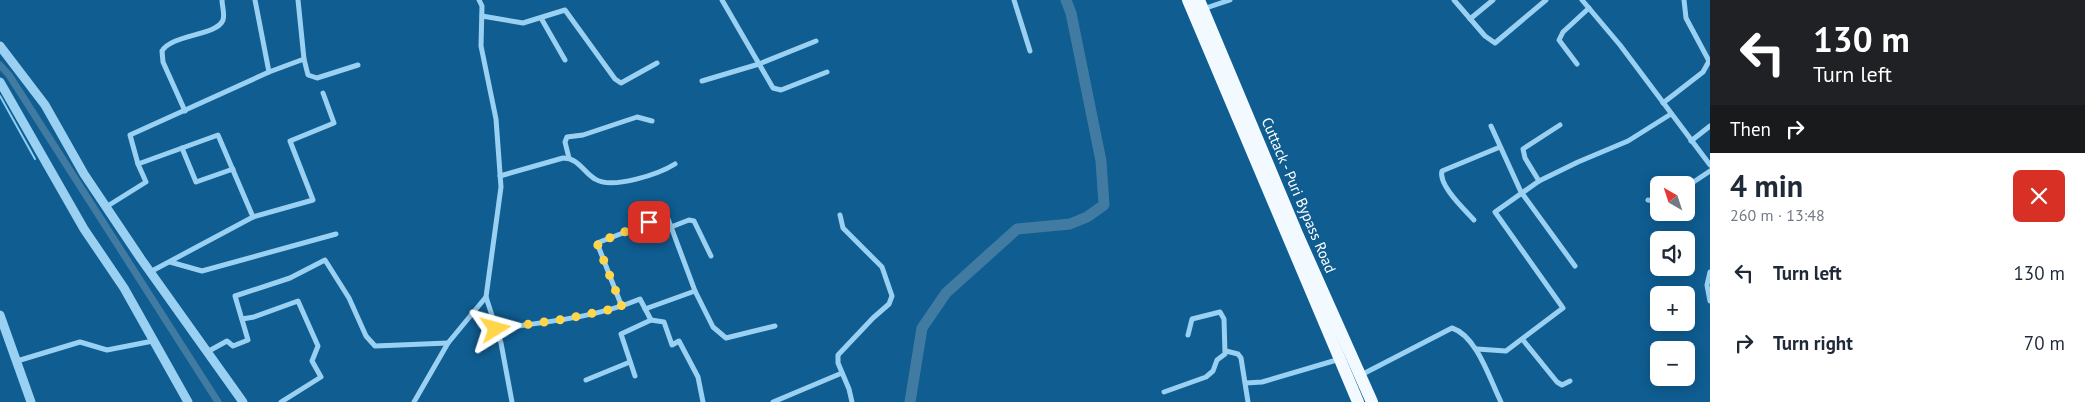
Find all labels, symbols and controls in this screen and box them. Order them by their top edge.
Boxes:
text: 130 m [1813,16,1910,62]
icon: left [1730,20,1795,85]
text: Turn left [1813,60,1892,88]
street label: Cuttack - Puri Bypass Road [1258,114,1340,276]
icon: right [1781,115,1809,143]
text: Then [1730,117,1771,141]
text: 4 min [1730,166,1803,205]
button: close [2013,170,2065,222]
north arrow [1650,176,1695,221]
map controls [1650,176,1695,386]
pin [628,201,670,243]
text: 260 m · 13:48 [1730,205,1825,225]
icon: arrive [635,208,663,236]
button: sound [1650,231,1695,276]
icon: left [1730,259,1758,287]
text: Turn left [1773,261,1842,285]
text: 130 m [2013,261,2065,285]
button: + [1650,286,1695,331]
position arrow [469,302,521,354]
icon: right [1730,329,1758,357]
text: Turn right [1773,331,1853,355]
text: 70 m [2024,331,2065,355]
button: − [1650,341,1695,386]

